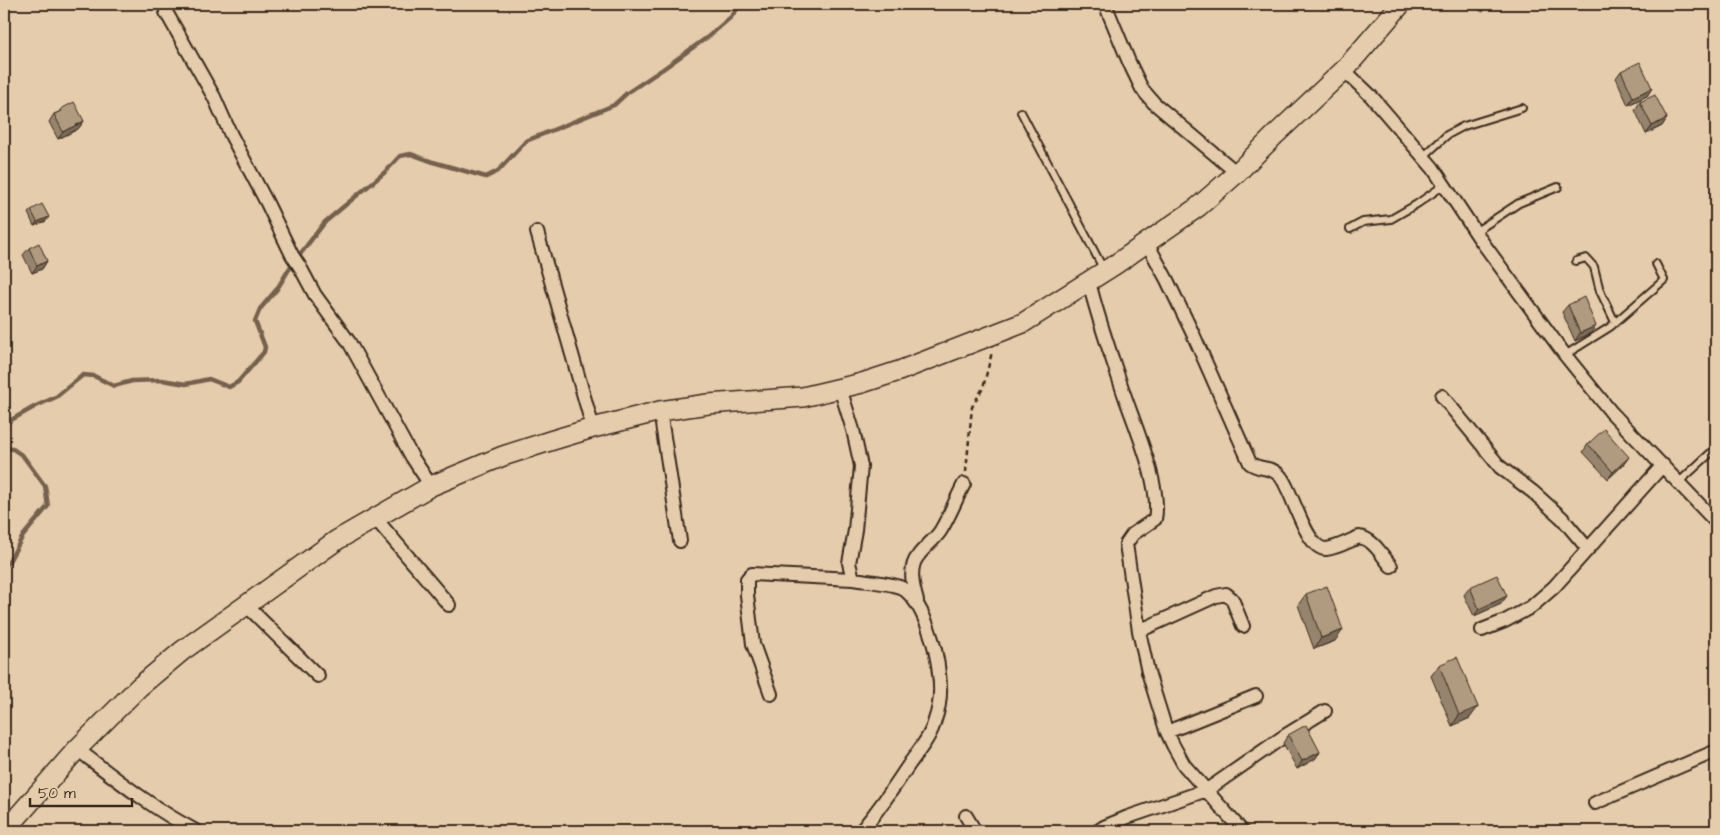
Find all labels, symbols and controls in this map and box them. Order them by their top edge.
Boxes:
scale bar [30,775,132,807]
text: 50 m [38,783,76,804]

